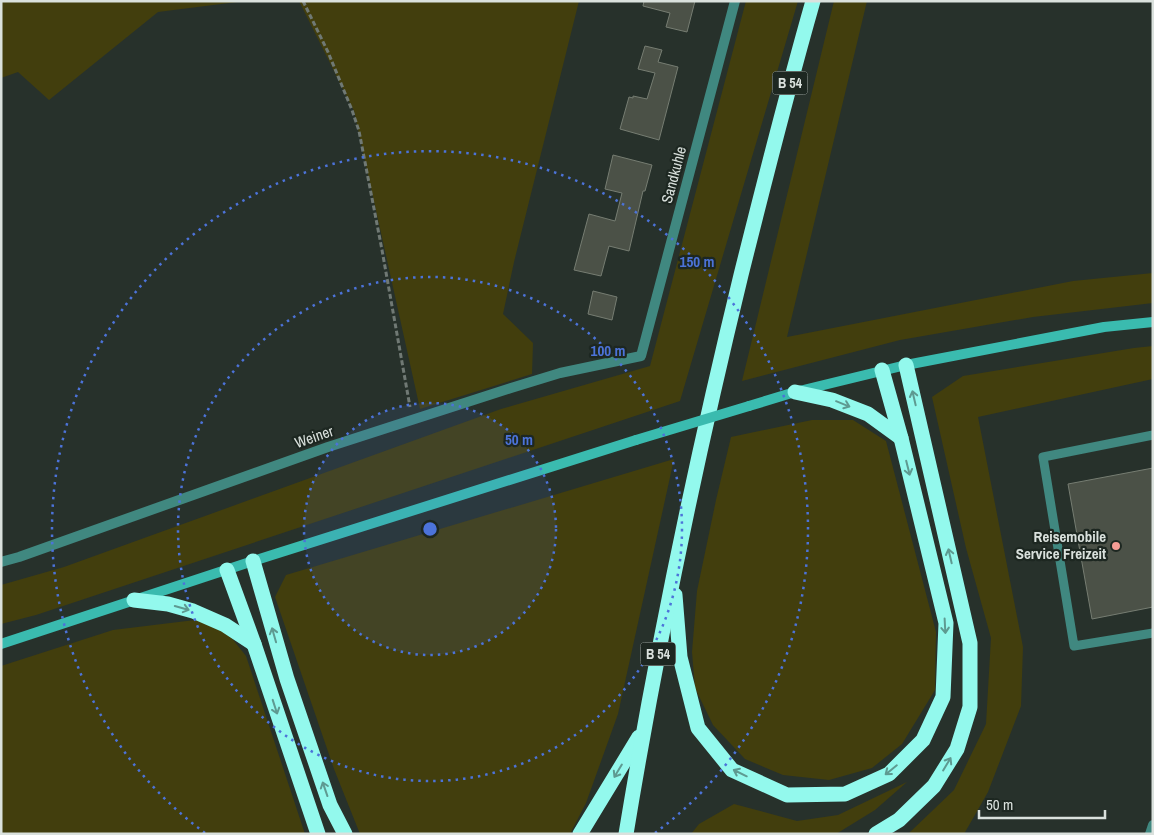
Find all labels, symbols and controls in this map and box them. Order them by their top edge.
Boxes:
road number: B 54 [772,72,808,95]
street label: Sandkuhle [656,144,691,206]
text: 150 m [680,251,714,272]
text: 100 m [591,340,625,361]
one-way arrow [909,390,918,406]
one-way arrow [834,400,850,409]
street label: Weiner [292,420,336,453]
text: 50 m [505,429,533,450]
one-way arrow [904,460,913,476]
centre of rings [421,520,439,538]
place label: Reisemobile Service Freizeit [1016,526,1106,564]
marker: Reisemobile Service Freizeit [1110,540,1122,552]
one-way arrow [945,549,954,565]
one-way arrow [173,604,189,613]
one-way arrow [940,618,949,634]
one-way arrow [269,627,279,643]
road number: B 54 [640,642,676,666]
one-way arrow [271,698,280,714]
one-way arrow [943,758,953,772]
one-way arrow [612,764,622,778]
one-way arrow [885,765,898,776]
one-way arrow [732,768,747,778]
one-way arrow [320,782,329,798]
scale bar [979,788,1105,820]
text: 50 m [986,794,1013,815]

